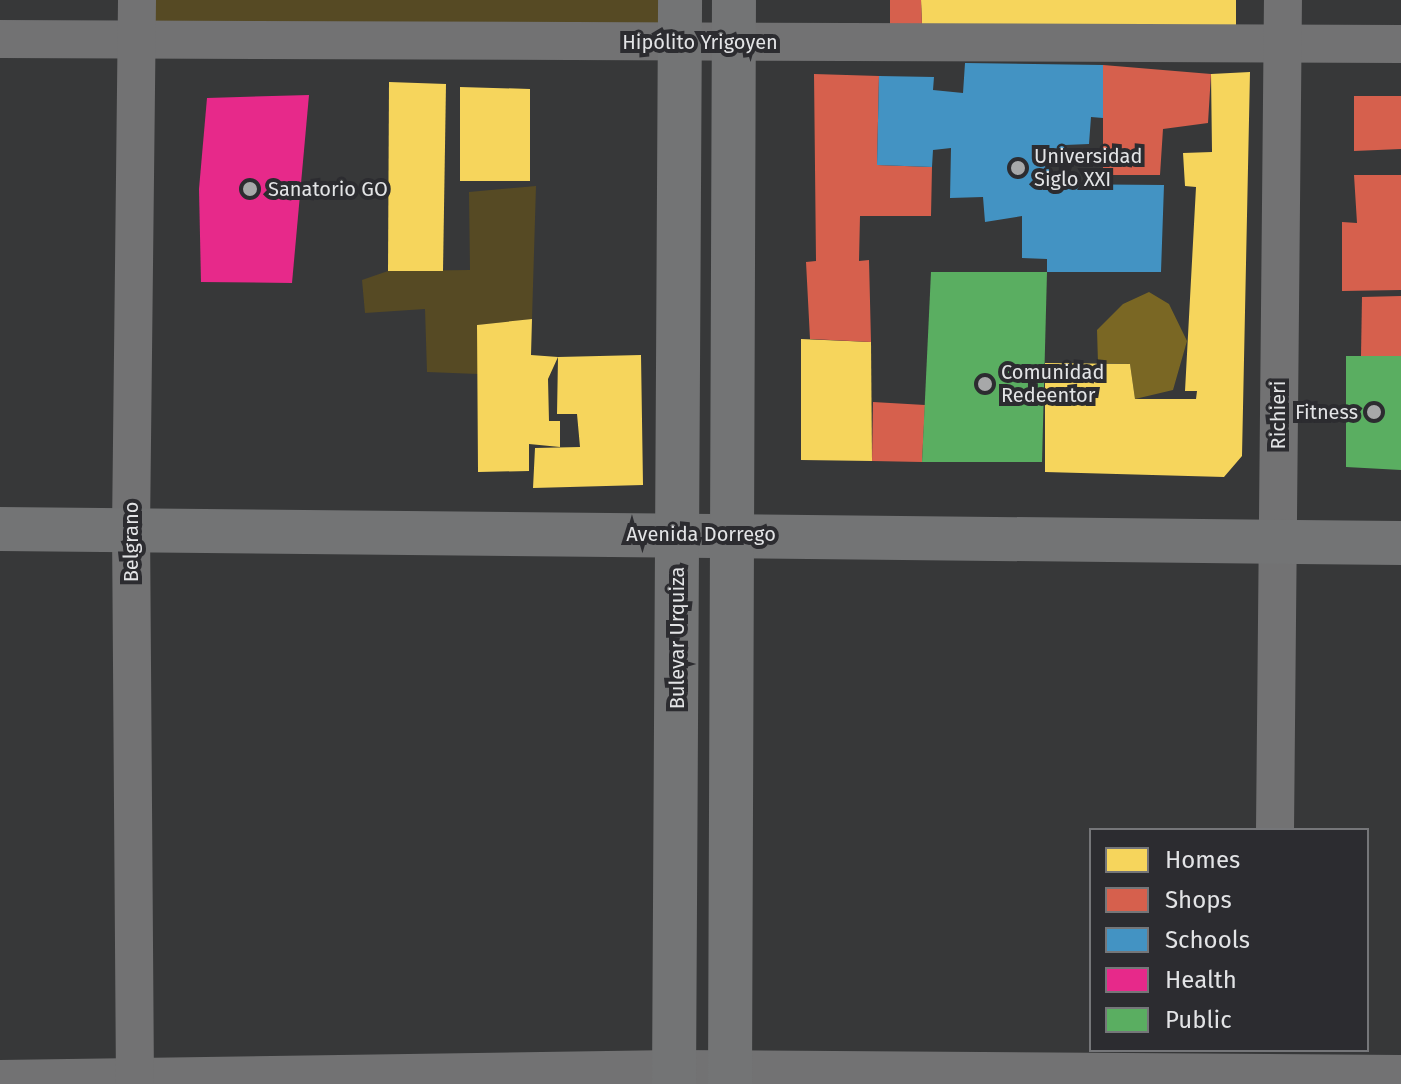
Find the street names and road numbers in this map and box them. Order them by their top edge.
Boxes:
street label: Hipólito Yrigoyen [622,30,778,54]
street label: Richieri [1266,381,1290,449]
street label: Belgrano [119,502,143,582]
street label: Avenida Dorrego [626,522,776,546]
street label: Bulevar Urquiza [665,567,689,709]

